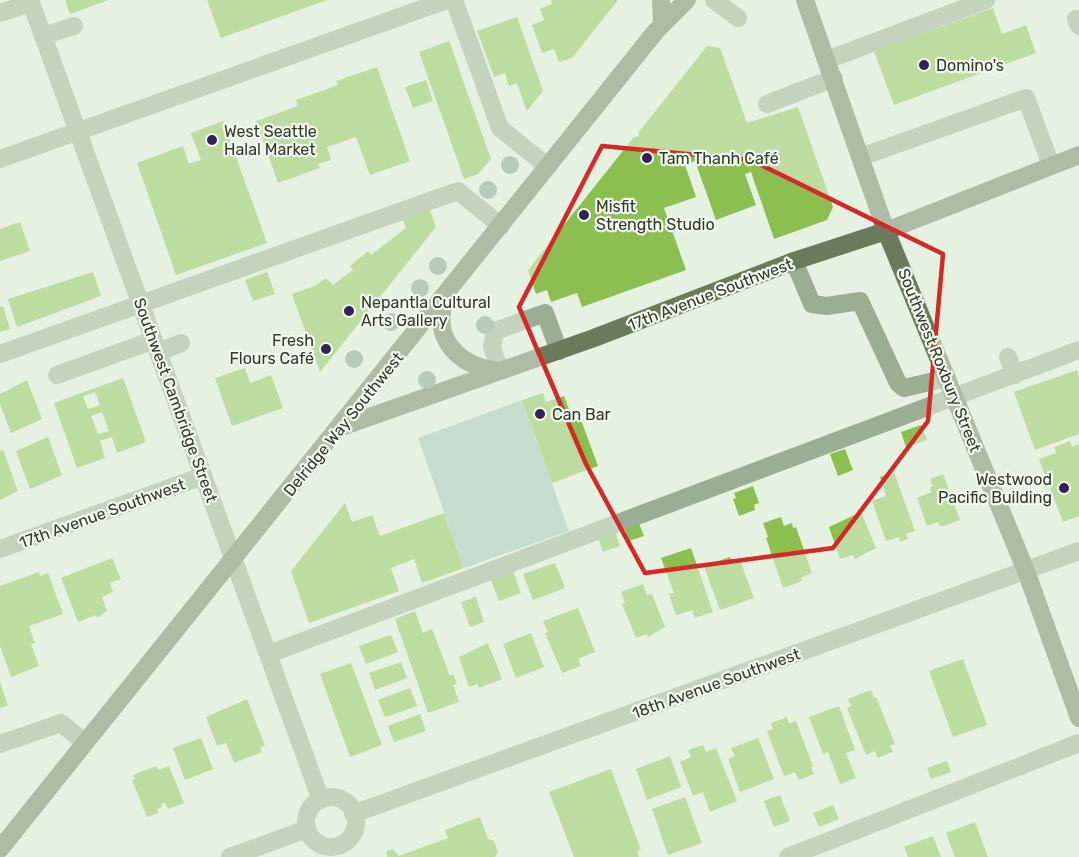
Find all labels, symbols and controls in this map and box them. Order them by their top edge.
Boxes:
place label: Domino's [936,56,1004,75]
marker: Domino's [917,58,931,72]
place label: West Seattle Halal Market [224,122,317,159]
marker: West Seattle Halal Market [205,133,219,147]
place label: Tam Thanh Café [659,149,779,168]
marker: Tam Thanh Café [640,151,654,165]
place label: Misfit Strength Studio [596,197,715,234]
marker: Misfit Strength Studio [577,208,591,222]
street label: 17th Avenue Southwest [625,254,795,335]
street label: Southwest Roxbury Street [894,266,985,455]
place label: Nepantla Cultural Arts Gallery [361,293,491,330]
street label: Southwest Cambridge Street [130,295,221,505]
marker: Nepantla Cultural Arts Gallery [342,304,356,318]
place label: Fresh Flours Café [229,331,314,368]
marker: Fresh Flours Café [319,342,333,356]
street label: Delridge Way Southwest [279,349,407,500]
place label: Can Bar [552,405,611,424]
marker: Can Bar [533,407,547,421]
place label: Westwood Pacific Building [938,470,1052,507]
street label: 17th Avenue Southwest [17,475,188,552]
marker: Westwood Pacific Building [1057,481,1071,495]
street label: 18th Avenue Southwest [630,644,803,723]

